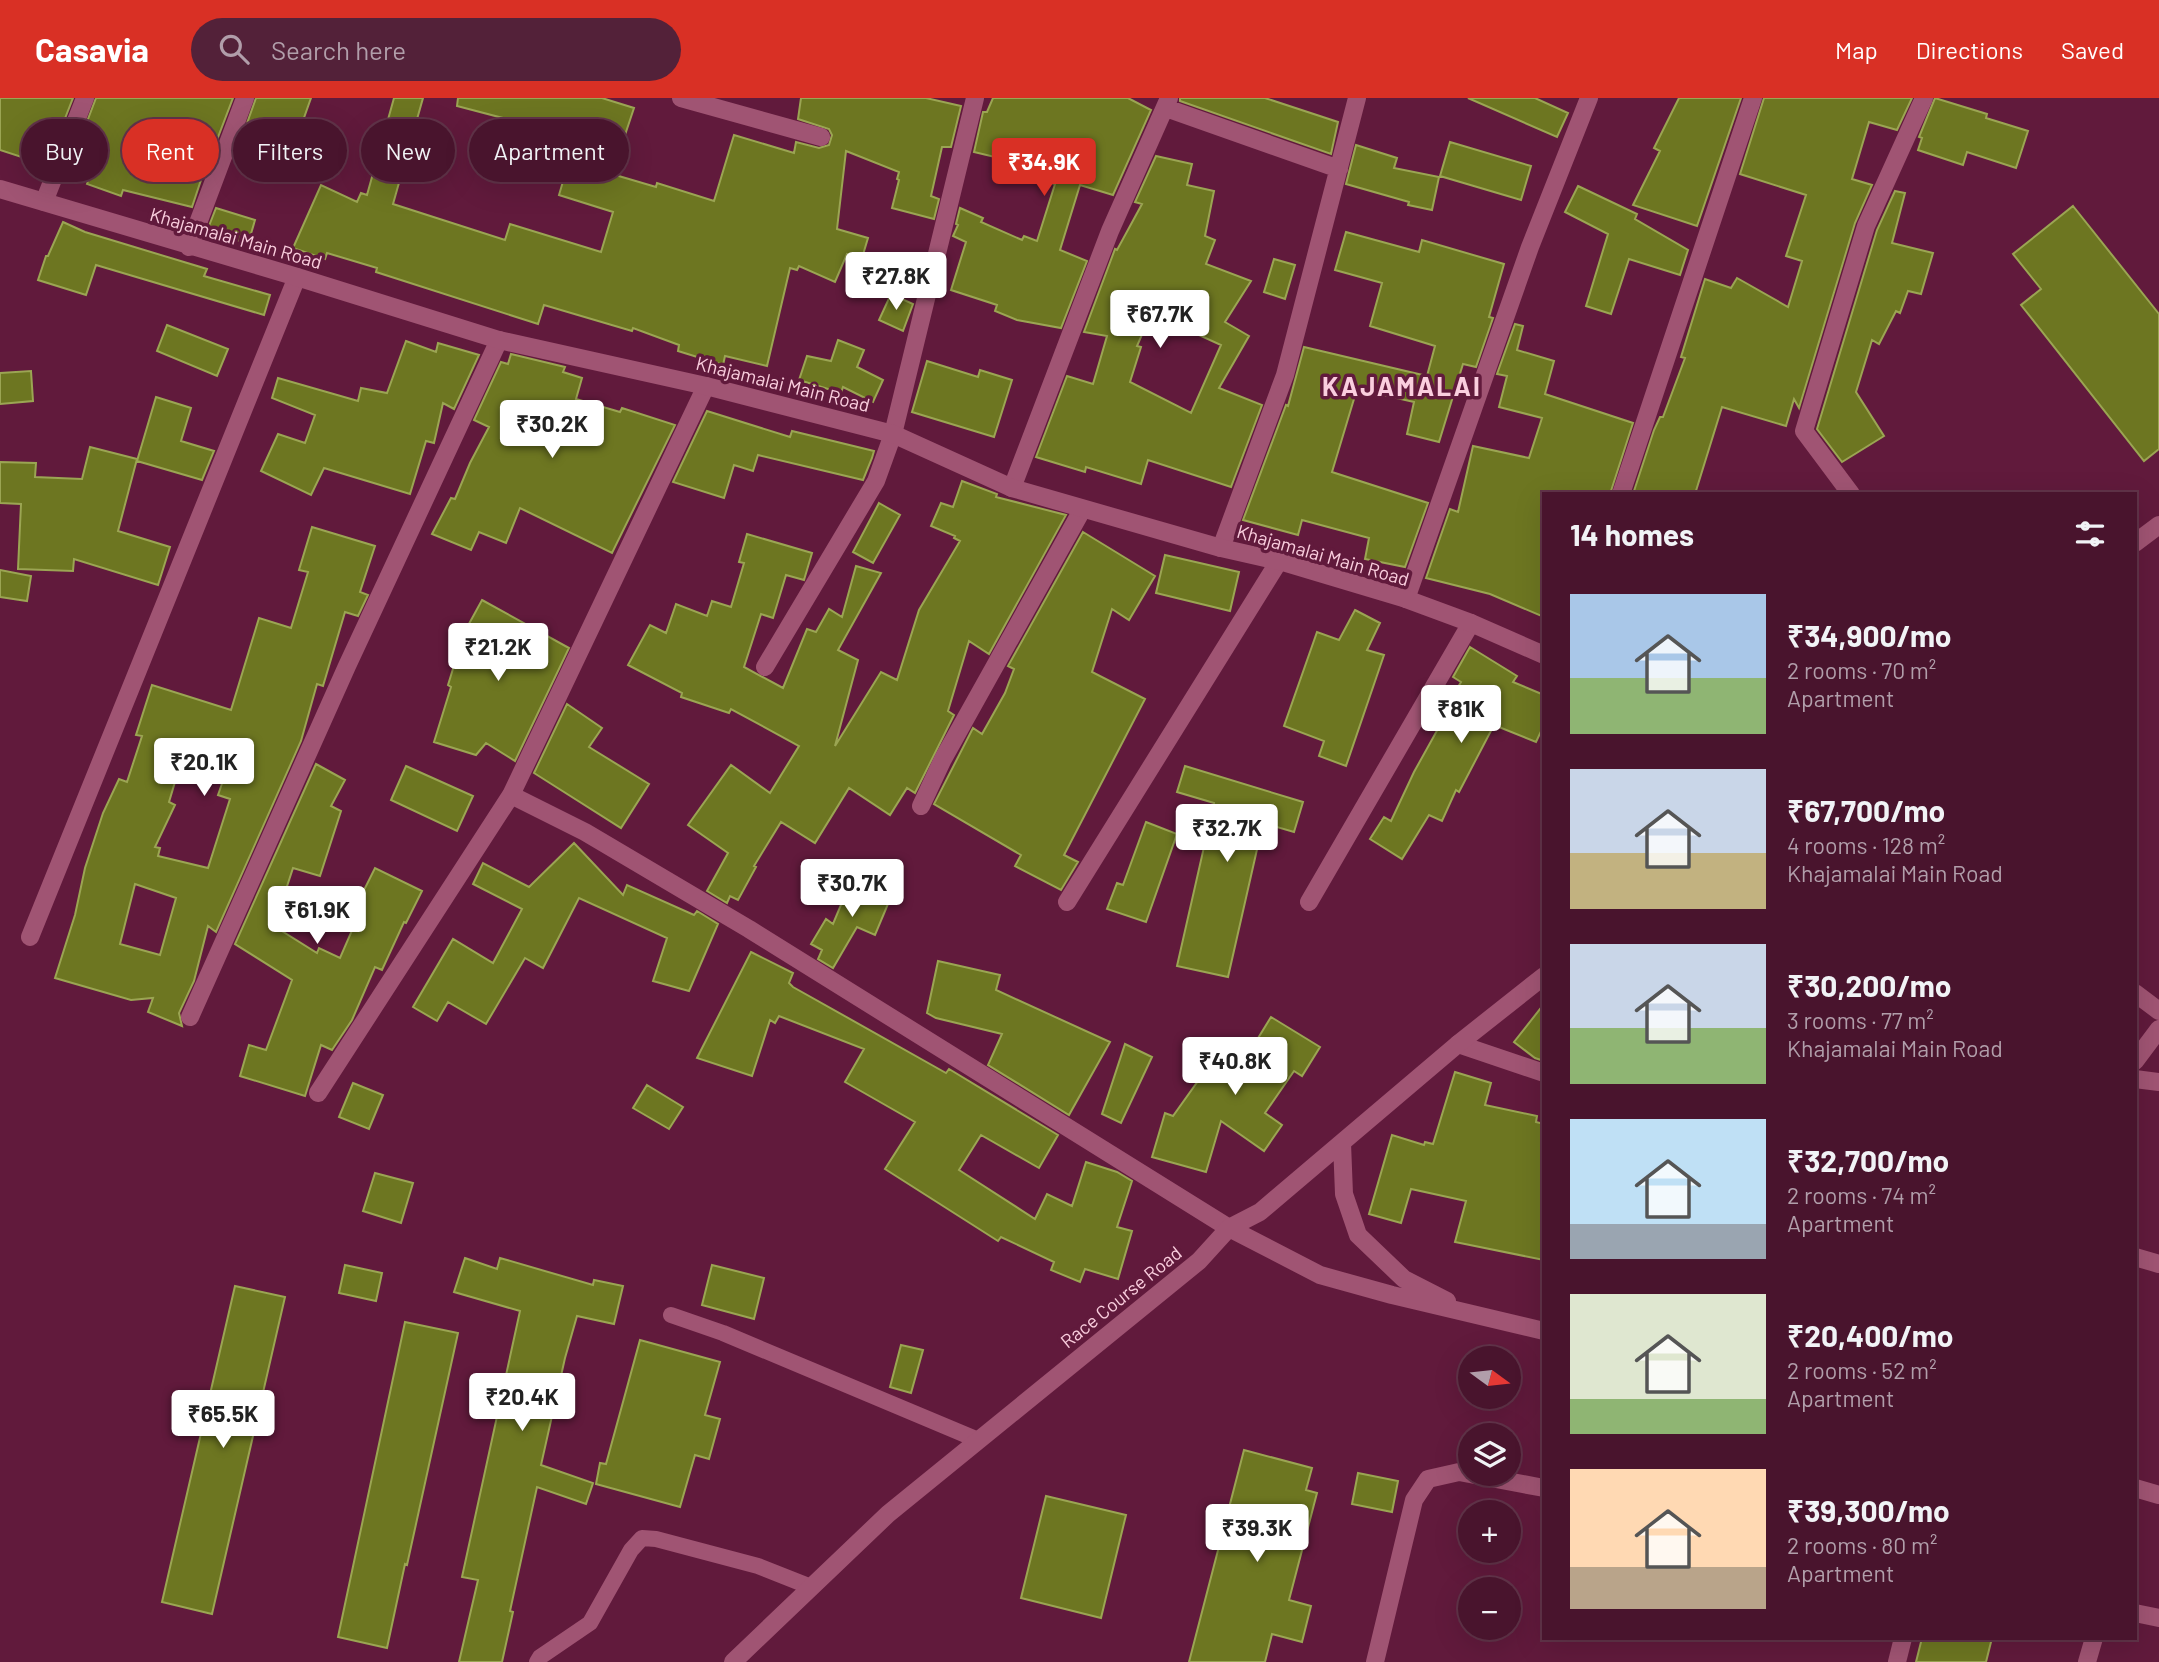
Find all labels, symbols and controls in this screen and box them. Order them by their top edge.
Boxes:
search box [191,18,681,81]
text: Casavia [35,29,149,69]
icon: search [215,30,253,68]
text: Search here [271,34,406,65]
text: Map [1835,35,1878,64]
text: Directions [1916,35,2023,64]
text: Saved [2061,35,2124,64]
chip: Buy [21,119,108,182]
chip: Rent [122,119,219,182]
chip: Filters [233,119,347,182]
chip: New [361,119,455,182]
chip: Apartment [469,119,629,182]
pin: ₹34.9K [987,139,1101,198]
text: ₹34.9K [1008,147,1080,175]
street label: Khajamalai Main Road [147,202,325,273]
pin: ₹27.8K [839,252,953,312]
text: ₹27.8K [862,261,930,289]
pin: ₹67.7K [1103,290,1217,350]
text: ₹67.7K [1126,299,1194,327]
street label: Khajamalai Main Road [694,351,872,416]
district label: KAJAMALAI [1322,370,1482,401]
pin: ₹30.2K [495,400,609,460]
text: ₹30.2K [516,409,588,437]
icon: filters [2071,515,2109,553]
text: 14 homes [1570,516,1694,552]
street label: Khajamalai Main Road [1234,519,1412,590]
text: ₹34,900/mo [1787,617,1952,653]
icon: home [1626,622,1710,706]
pin: ₹21.2K [441,624,555,683]
text: ₹21.2K [464,632,532,660]
text: 2 rooms · 70 m² [1787,656,1936,684]
text: Apartment [1787,684,1894,712]
pin: ₹81K [1420,686,1502,745]
text: ₹81K [1437,694,1485,722]
pin: ₹20.1K [147,738,261,798]
text: ₹20.1K [170,747,238,775]
text: ₹67,700/mo [1787,792,1945,828]
icon: home [1626,797,1710,881]
pin: ₹32.7K [1170,804,1284,864]
text: ₹32.7K [1192,813,1262,841]
text: 4 rooms · 128 m² [1787,831,1945,859]
text: Khajamalai Main Road [1787,859,2003,887]
pin: ₹30.7K [795,860,909,919]
text: ₹30.7K [817,868,887,896]
pin: ₹61.9K [260,886,374,946]
text: ₹61.9K [284,895,350,923]
text: ₹30,200/mo [1787,967,1951,1003]
icon: home [1626,972,1710,1056]
text: 3 rooms · 77 m² [1787,1006,1934,1034]
text: Khajamalai Main Road [1787,1034,2003,1062]
pin: ₹40.8K [1178,1038,1292,1097]
text: ₹40.8K [1198,1046,1272,1074]
text: ₹32,700/mo [1787,1142,1949,1178]
icon: home [1626,1147,1710,1231]
text: 2 rooms · 74 m² [1787,1181,1936,1209]
text: Apartment [1787,1209,1894,1237]
street label: Race Course Road [1056,1241,1186,1352]
text: ₹20,400/mo [1787,1317,1953,1353]
icon: home [1626,1322,1710,1406]
north arrow [1458,1346,1521,1409]
map controls [1458,1346,1521,1640]
text: 2 rooms · 52 m² [1787,1356,1937,1384]
pin: ₹20.4K [465,1374,579,1433]
text: ₹20.4K [485,1382,559,1410]
text: Apartment [1787,1384,1894,1412]
pin: ₹65.5K [166,1390,280,1450]
text: ₹65.5K [188,1399,258,1427]
button: layers [1458,1423,1521,1486]
text: ₹39,300/mo [1787,1492,1950,1528]
icon: home [1626,1497,1710,1581]
button: + [1458,1500,1521,1563]
pin: ₹39.3K [1200,1504,1314,1564]
text: ₹39.3K [1222,1513,1292,1541]
text: 2 rooms · 80 m² [1787,1531,1937,1559]
text: Apartment [1787,1559,1894,1587]
button: − [1458,1577,1521,1640]

